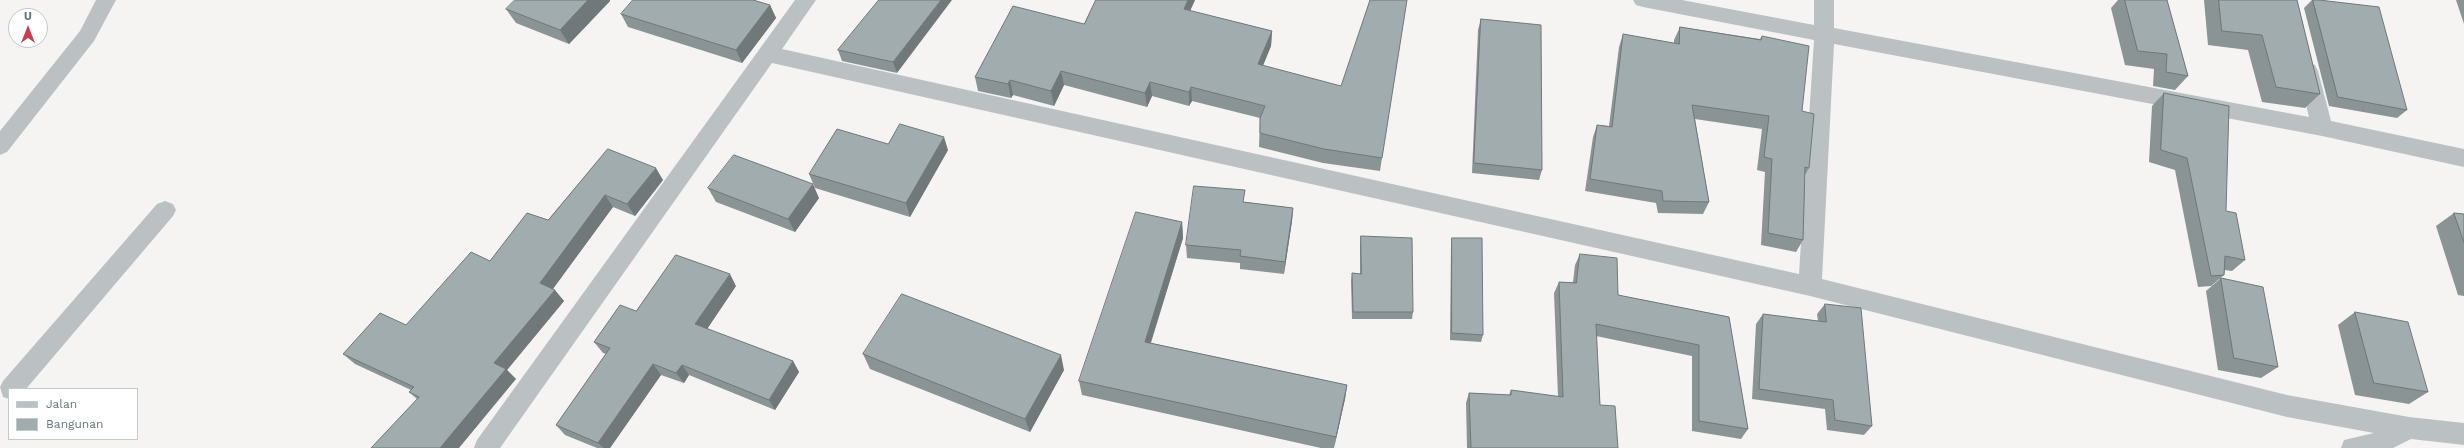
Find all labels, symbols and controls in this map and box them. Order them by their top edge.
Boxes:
north arrow [8,8,48,48]
text: U [24,10,32,23]
legend [8,388,138,440]
text: Jalan [46,397,77,411]
text: Bangunan [46,417,104,431]

